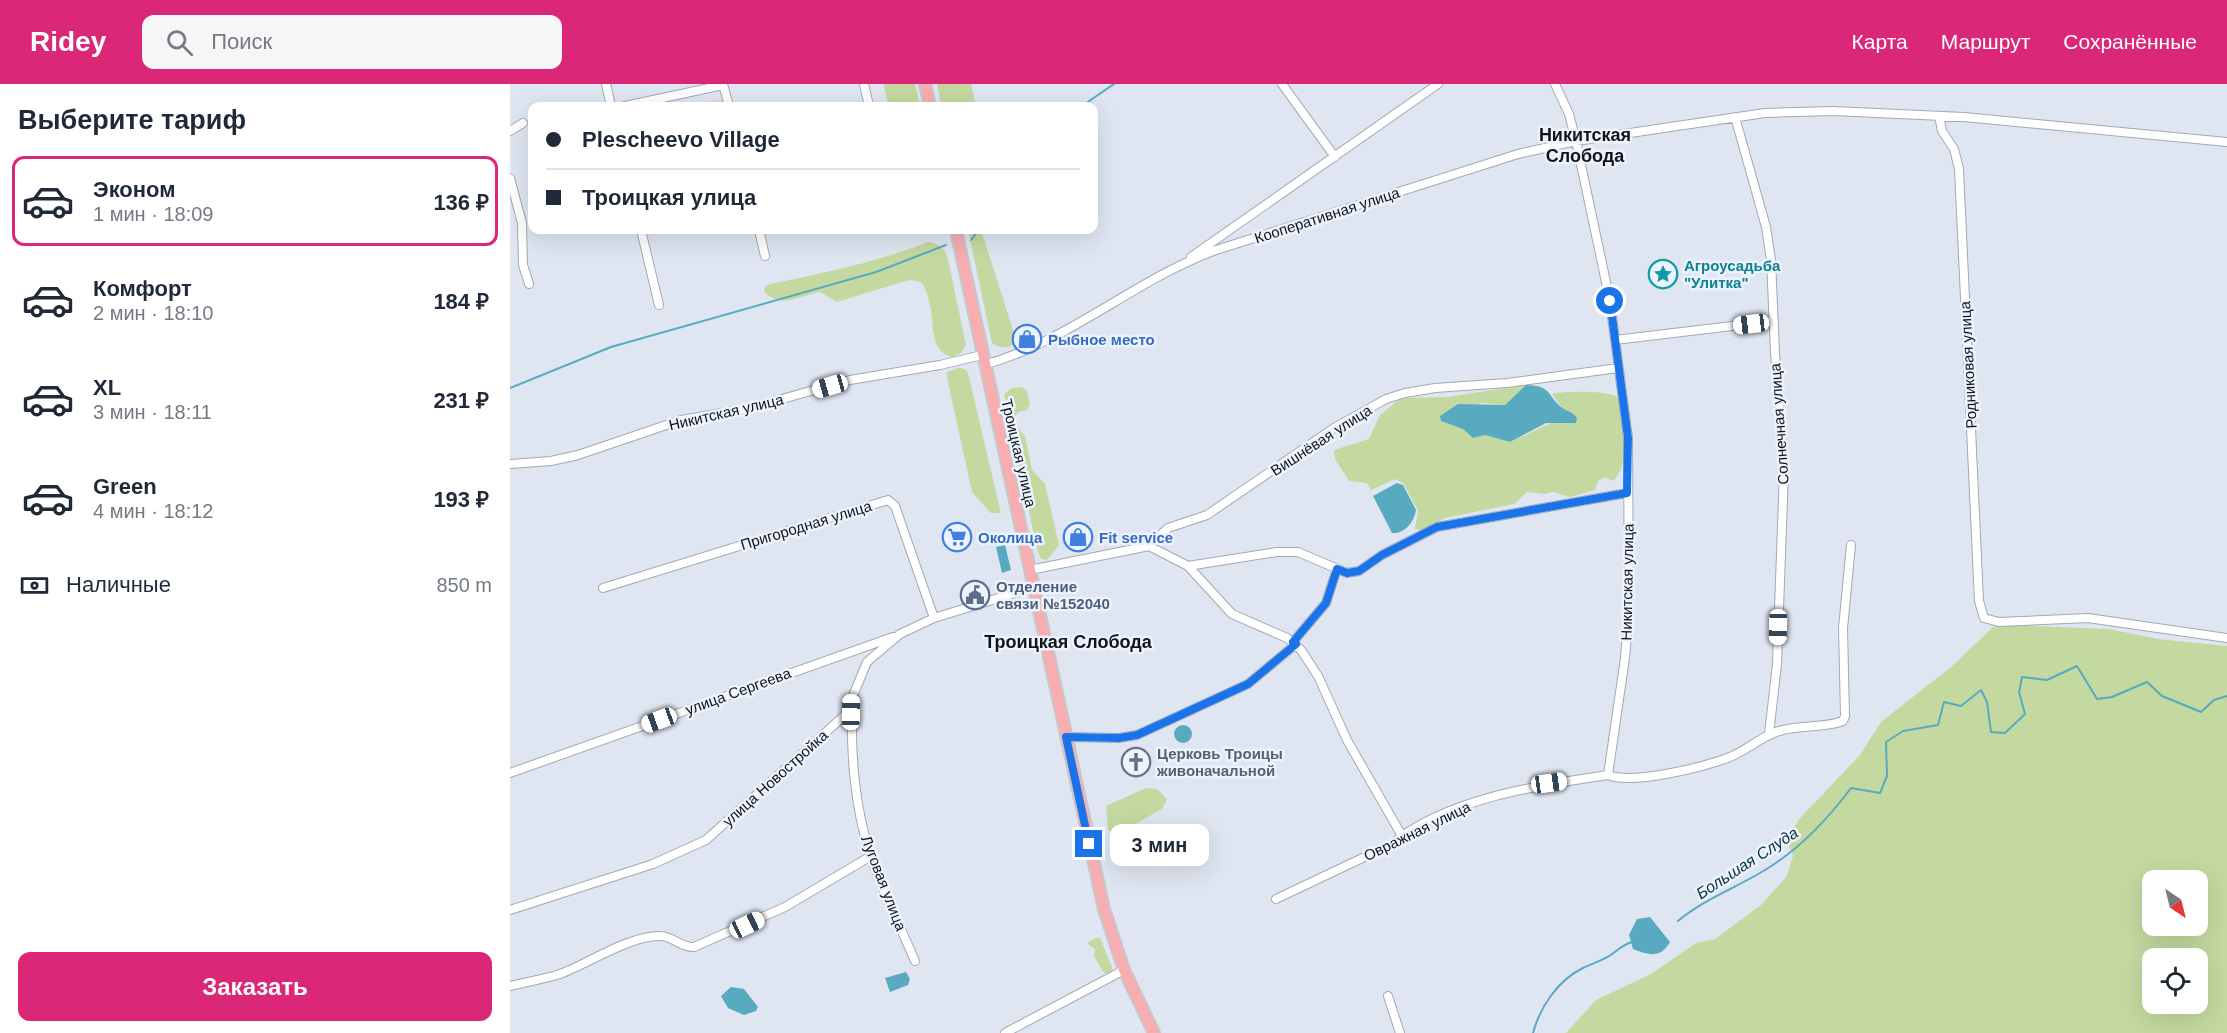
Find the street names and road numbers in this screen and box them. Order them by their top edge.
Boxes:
street label: Кооперативная улица [1252,183,1402,247]
street label: Родниковая улица [1956,300,1980,429]
street label: Солнечная улица [1766,362,1792,485]
street label: Никитская улица [667,390,786,433]
street label: Троицкая улица [998,397,1040,509]
street label: Вишнёвая улица [1267,401,1375,479]
street label: Пригородная улица [738,497,874,553]
street label: Никитская улица [1617,523,1637,641]
street label: улица Сергеева [683,664,794,718]
street label: улица Новостройка [719,726,831,830]
street label: Овражная улица [1361,798,1474,864]
street label: Луговая улица [858,833,910,934]

